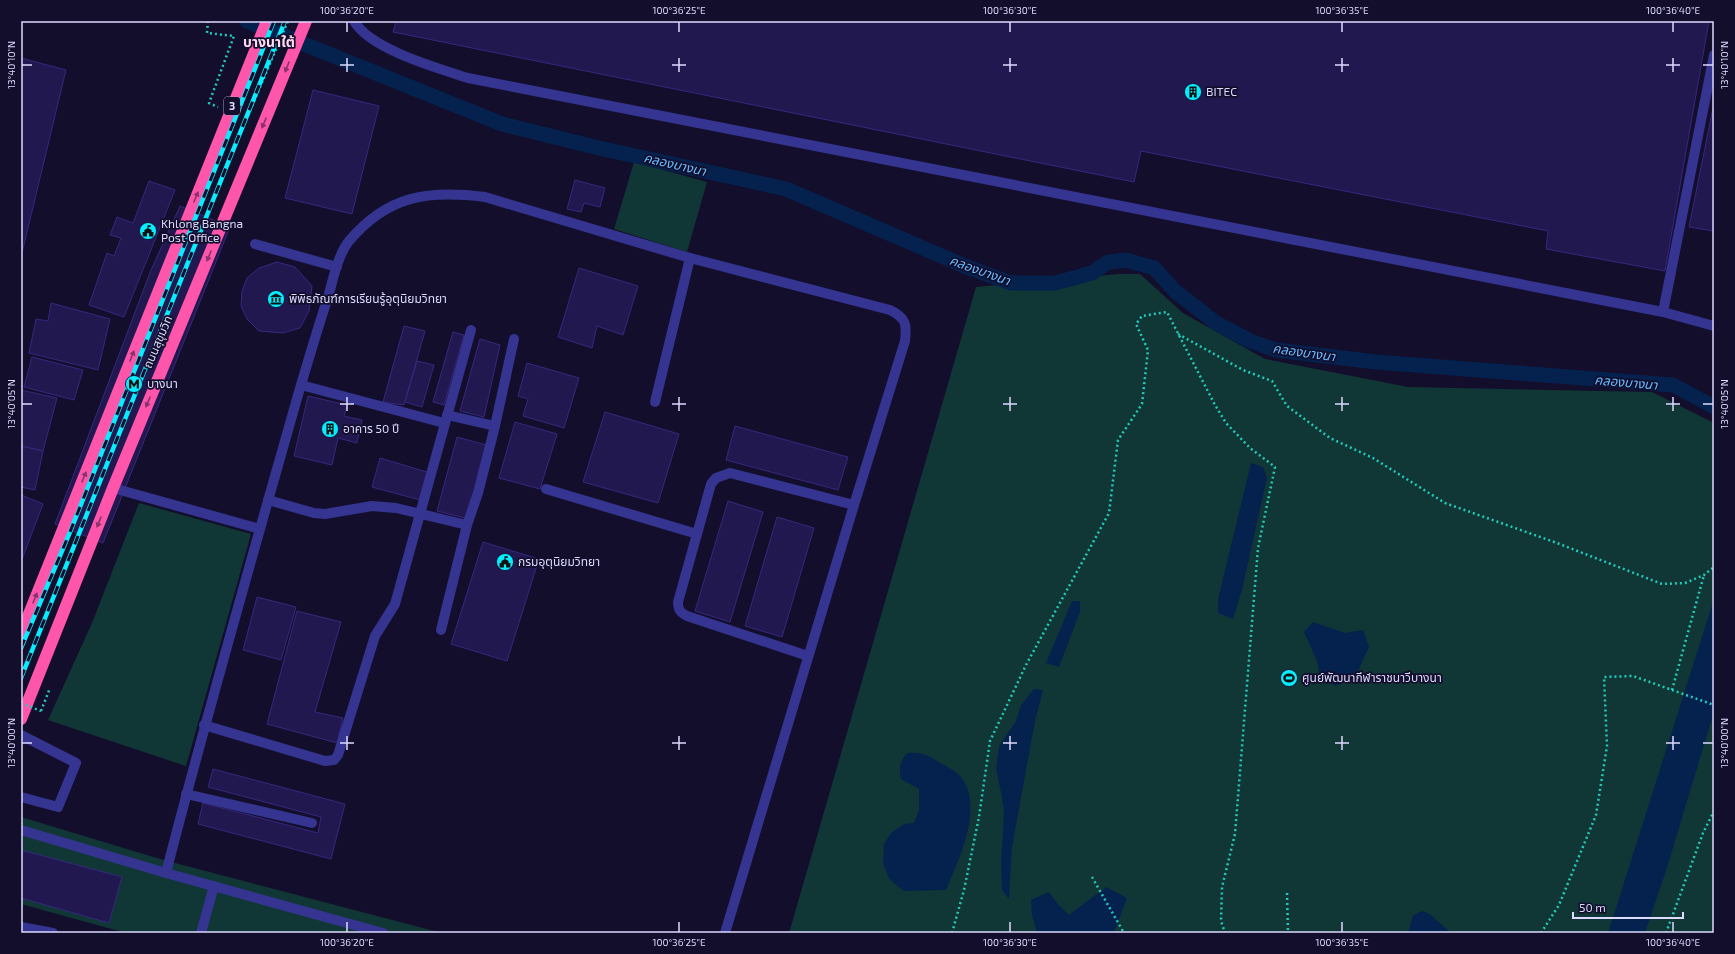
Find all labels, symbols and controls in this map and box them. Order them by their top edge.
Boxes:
text: 100°36'20"E [320,4,374,16]
text: 100°36'25"E [652,4,706,16]
text: 100°36'30"E [983,4,1037,16]
text: 100°36'35"E [1315,4,1369,16]
text: 100°36'40"E [1646,4,1700,16]
district label: บางนาใต้ [243,33,295,50]
text: 13°40'10"N [5,41,17,89]
text: 13°40'10"N [1718,41,1730,89]
one-way arrow [284,61,290,72]
building icon: BITEC [1183,82,1203,102]
place label: BITEC [1206,84,1237,98]
road number: 3 [224,97,240,115]
one-way arrow [261,117,267,128]
water label: คลองบางนา [642,149,708,179]
one-way arrow [193,191,199,202]
place label: Khlong Bangna Post Office [161,216,243,244]
public building icon: Khlong Bangna Post Office [138,221,158,241]
one-way arrow [206,250,212,261]
water label: คลองบางนา [948,252,1013,289]
museum icon: พิพิธภัณฑ์การเรียนรู้อุตุนิยมวิทยา [266,289,286,309]
place label: พิพิธภัณฑ์การเรียนรู้อุตุนิยมวิทยา [289,291,447,306]
street label: ถนนสุขุมวิท [140,313,175,370]
water label: คลองบางนา [1272,340,1337,364]
one-way arrow [129,351,135,362]
water label: คลองบางนา [1594,371,1659,393]
metro station icon: บางนา [124,374,144,394]
place label: บางนา [147,376,178,390]
text: 13°40'05"N [5,379,17,429]
text: 13°40'05"N [1718,379,1730,429]
one-way arrow [145,396,151,408]
building icon: อาคาร 50 ปี [320,419,340,439]
place label: อาคาร 50 ปี [343,421,399,435]
one-way arrow [81,470,87,482]
one-way arrow [96,517,102,529]
public building icon: กรมอุตุนิยมวิทยา [495,552,515,572]
place label: กรมอุตุนิยมวิทยา [518,554,600,569]
one-way arrow [33,591,39,603]
sports icon: ศูนย์พัฒนากีฬาราชนาวีบางนา [1279,668,1299,688]
place label: ศูนย์พัฒนากีฬาราชนาวีบางนา [1302,670,1442,685]
text: 13°40'00"N [5,718,17,768]
text: 13°40'00"N [1718,718,1730,768]
scale bar [1573,894,1683,920]
text: 50 m [1579,900,1606,914]
text: 100°36'20"E [320,936,374,948]
text: 100°36'25"E [652,936,706,948]
text: 100°36'30"E [983,936,1037,948]
text: 100°36'35"E [1315,936,1369,948]
text: 100°36'40"E [1646,936,1700,948]

